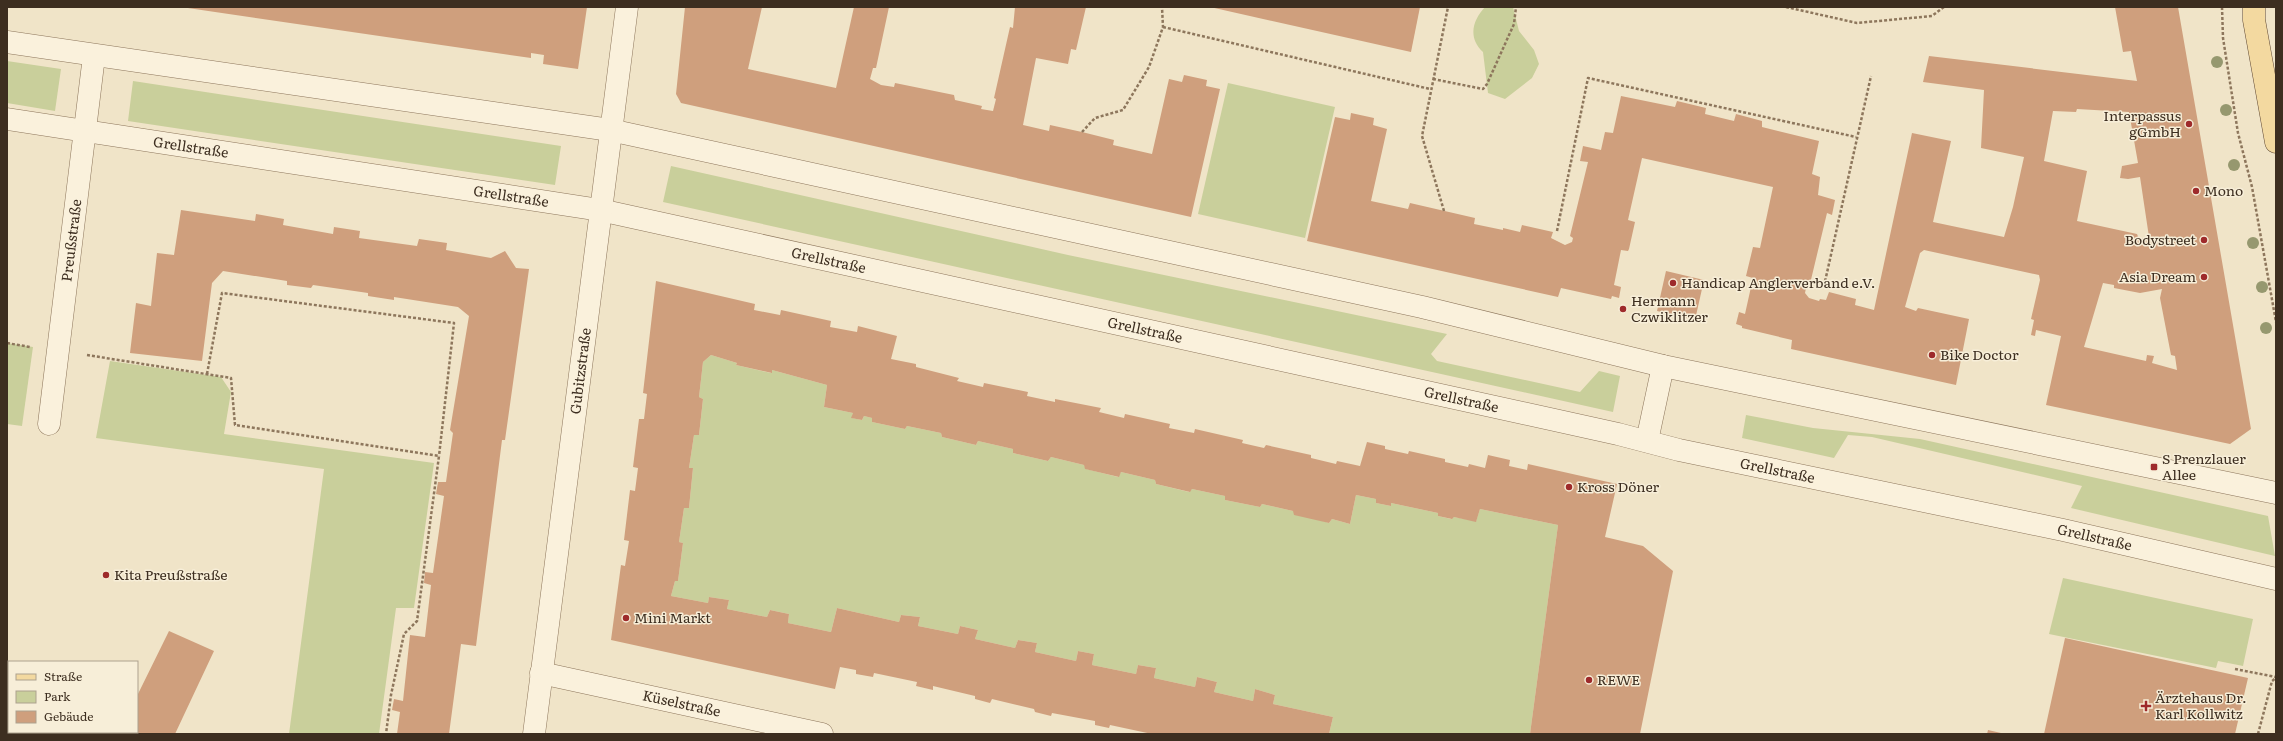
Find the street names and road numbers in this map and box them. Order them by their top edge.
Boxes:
street label: Grellstraße [152,131,230,162]
street label: Grellstraße [472,180,550,211]
street label: Preußstraße [55,198,85,283]
street label: Grellstraße [790,241,868,277]
street label: Grellstraße [1106,311,1184,347]
street label: Gubitzstraße [564,326,595,415]
street label: Grellstraße [1422,381,1501,417]
street label: Grellstraße [1738,452,1817,487]
street label: Grellstraße [2056,518,2134,555]
street label: Küselstraße [641,684,723,721]

